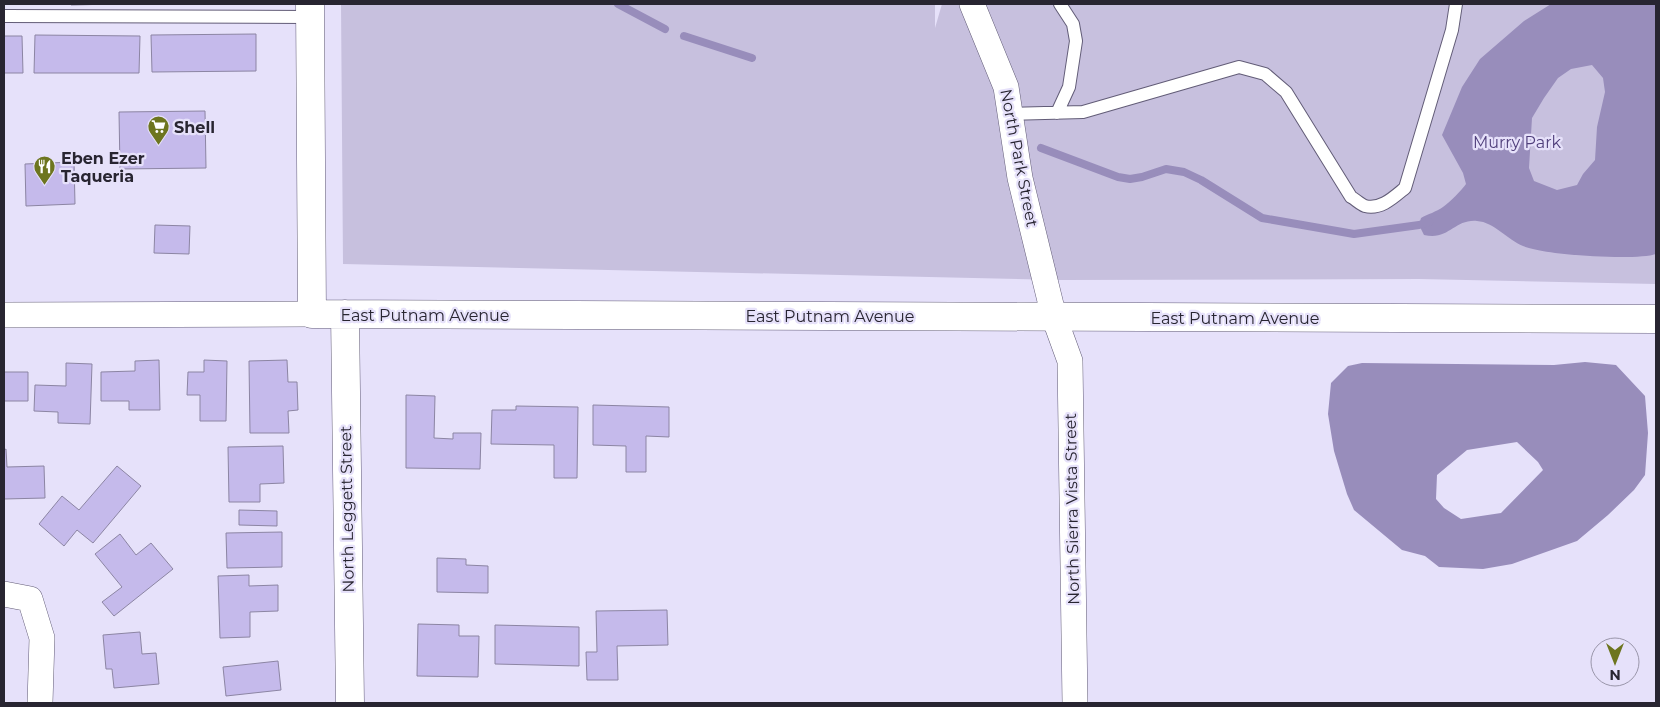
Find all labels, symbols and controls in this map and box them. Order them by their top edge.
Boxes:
street label: North Park Street [996,87,1042,229]
supermarket icon: Shell [146,115,170,146]
place label: Shell [174,118,215,137]
park label: Murry Park [1473,133,1561,152]
place label: Eben Ezer Taqueria [61,149,145,186]
restaurant icon: Eben Ezer Taqueria [33,155,57,186]
street label: East Putnam Avenue [340,306,510,325]
street label: East Putnam Avenue [745,307,915,326]
street label: East Putnam Avenue [1150,309,1320,328]
street label: North Sierra Vista Street [1061,412,1083,605]
street label: North Leggett Street [336,425,358,593]
north arrow [1590,637,1640,687]
text: N [1609,666,1621,684]

